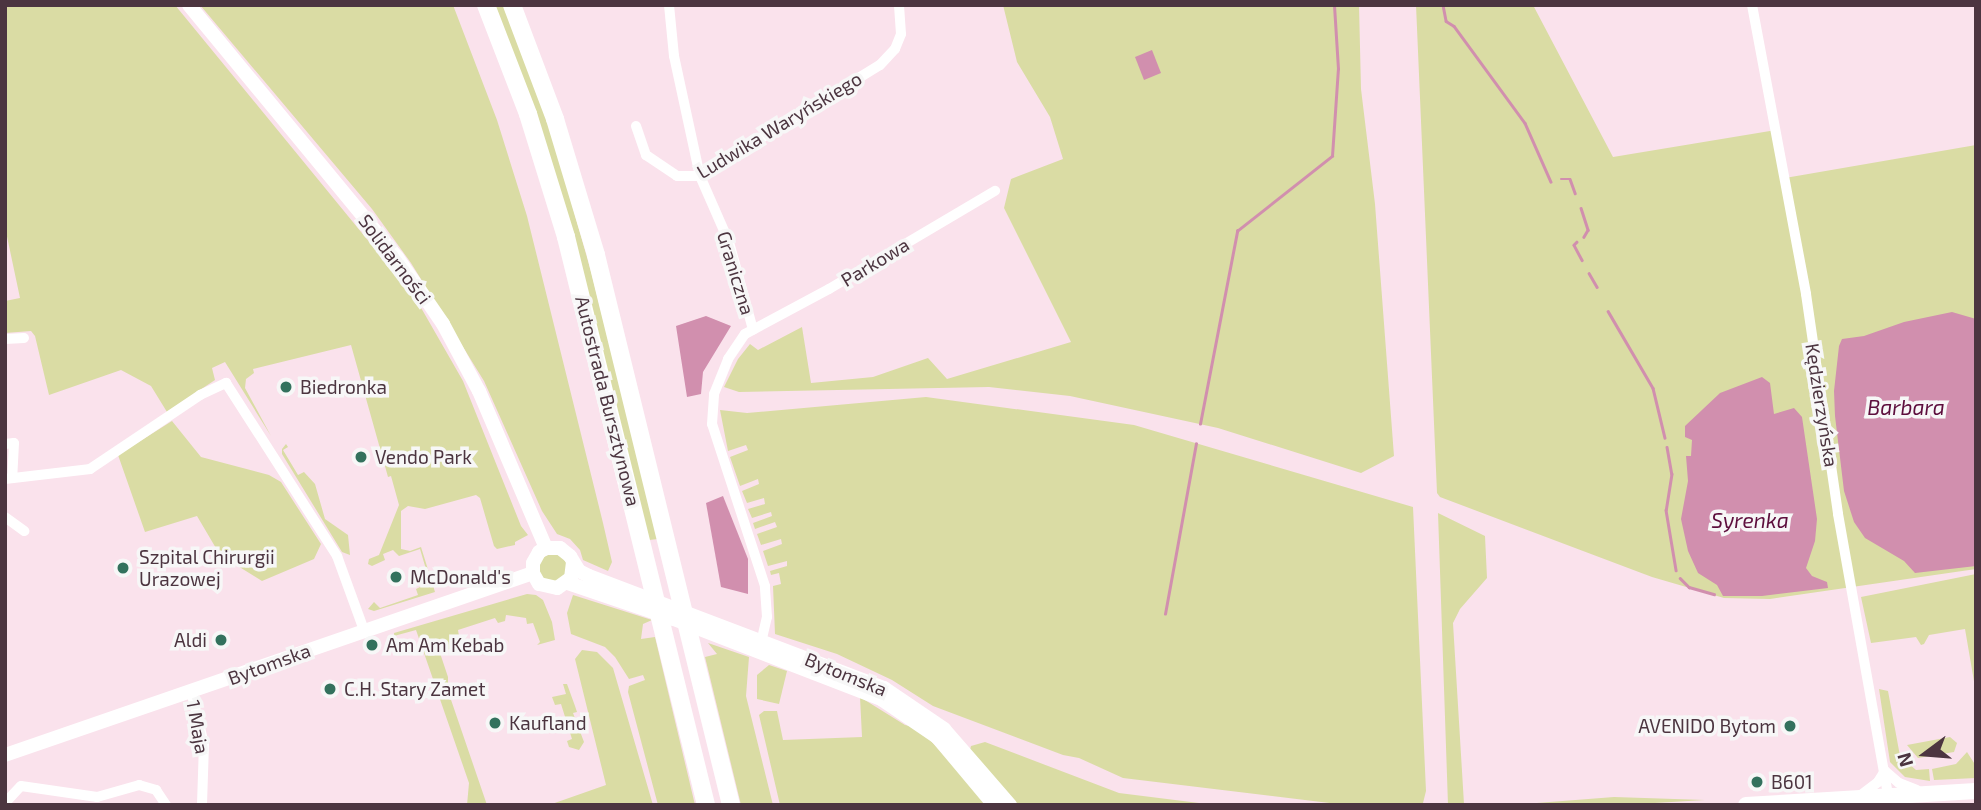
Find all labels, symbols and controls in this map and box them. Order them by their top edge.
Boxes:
street label: Ludwika Waryńskiego [692,67,866,183]
street label: Solidarności [354,210,436,308]
street label: Graniczna [712,228,760,318]
street label: Parkowa [837,233,913,291]
street label: Autostrada Bursztynowa [571,294,645,508]
street label: Kędzierzyńska [1801,342,1843,468]
place label: Biedronka [300,376,387,398]
marker: Biedronka [278,379,294,395]
water label: Barbara [1867,394,1945,420]
place label: Vendo Park [375,446,472,468]
marker: Vendo Park [353,449,369,465]
water label: Syrenka [1711,507,1789,533]
place label: Szpital Chirurgii Urazowej [139,546,275,590]
marker: Szpital Chirurgii Urazowej [113,558,133,578]
place label: McDonald's [410,566,511,588]
marker: McDonald's [388,569,404,585]
place label: Aldi [174,629,207,651]
marker: Aldi [213,632,229,648]
place label: Am Am Kebab [386,634,505,656]
marker: Am Am Kebab [364,637,380,653]
street label: Bytomska [225,639,313,689]
street label: Bytomska [802,647,890,701]
place label: C.H. Stary Zamet [344,678,486,700]
marker: C.H. Stary Zamet [322,681,338,697]
street label: 1 Maja [182,698,214,756]
place label: Kaufland [509,712,587,734]
marker: Kaufland [487,715,503,731]
place label: AVENIDO Bytom [1638,715,1776,737]
marker: AVENIDO Bytom [1782,718,1798,734]
north arrow [1890,719,1960,789]
text: N [1891,750,1917,770]
place label: B601 [1771,771,1813,793]
marker: B601 [1749,774,1765,790]

